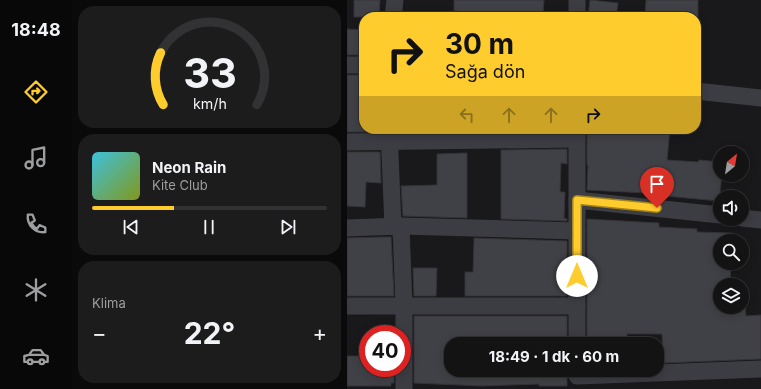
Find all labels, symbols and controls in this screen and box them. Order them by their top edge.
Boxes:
text: 18:48 [11,19,61,40]
text: 30 m [445,27,514,61]
icon: right [379,28,431,80]
text: 33 [183,48,236,98]
text: Sağa dön [445,61,525,82]
icon: directions [22,78,50,106]
text: km/h [193,94,226,111]
icon: left [456,104,478,126]
icon: ahead [498,104,520,126]
icon: ahead [540,104,562,126]
icon: right [582,104,604,126]
icon: music [22,144,50,172]
north arrow [713,146,749,182]
map controls [713,146,749,314]
text: Neon Rain [152,158,226,177]
pin [640,167,674,208]
icon: arrive [646,173,668,195]
text: Kite Club [152,177,208,193]
button: sound [713,190,749,226]
icon: phone [22,210,50,238]
icon: previous [120,216,142,238]
icon: pause [198,216,220,238]
icon: next [277,216,299,238]
button: search [713,234,749,270]
position arrow [556,255,598,297]
icon: climate [22,276,50,304]
button: layers [713,278,749,314]
text: Klima [92,295,126,311]
text: 22° [184,315,235,351]
text: − [92,320,107,346]
text: + [312,320,327,346]
speed limit sign: 40 [359,325,411,377]
icon: car [22,342,50,370]
text: 18:49 · 1 dk · 60 m [489,347,619,366]

